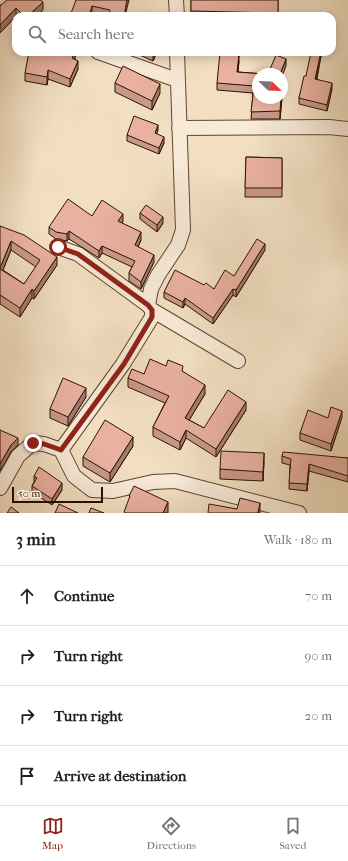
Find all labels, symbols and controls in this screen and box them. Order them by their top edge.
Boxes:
search box [12,12,336,56]
icon: search [26,23,48,45]
text: Search here [58,25,134,43]
north arrow [252,68,288,104]
route start [49,238,67,256]
route end [24,434,42,452]
scale bar [12,485,103,504]
text: 50 m [18,487,40,500]
text: 3 min [16,529,56,549]
text: Walk · 180 m [264,532,332,547]
icon: ahead [16,585,38,607]
text: Continue [54,587,114,605]
text: 70 m [305,588,332,603]
icon: right [16,645,38,667]
text: Turn right [54,647,123,665]
text: 90 m [304,648,332,663]
icon: right [16,705,38,727]
text: Turn right [54,707,123,725]
text: 20 m [305,708,332,723]
icon: arrive [16,765,38,787]
text: Arrive at destination [54,767,186,785]
tab: Map [42,815,64,852]
tab: Directions [147,815,196,852]
tab: Saved [279,815,306,852]

